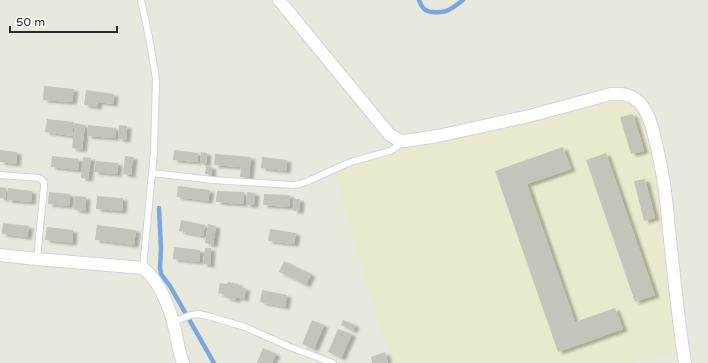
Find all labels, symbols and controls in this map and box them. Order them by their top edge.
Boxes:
scale bar [10,8,117,34]
text: 50 m [16,15,45,29]

